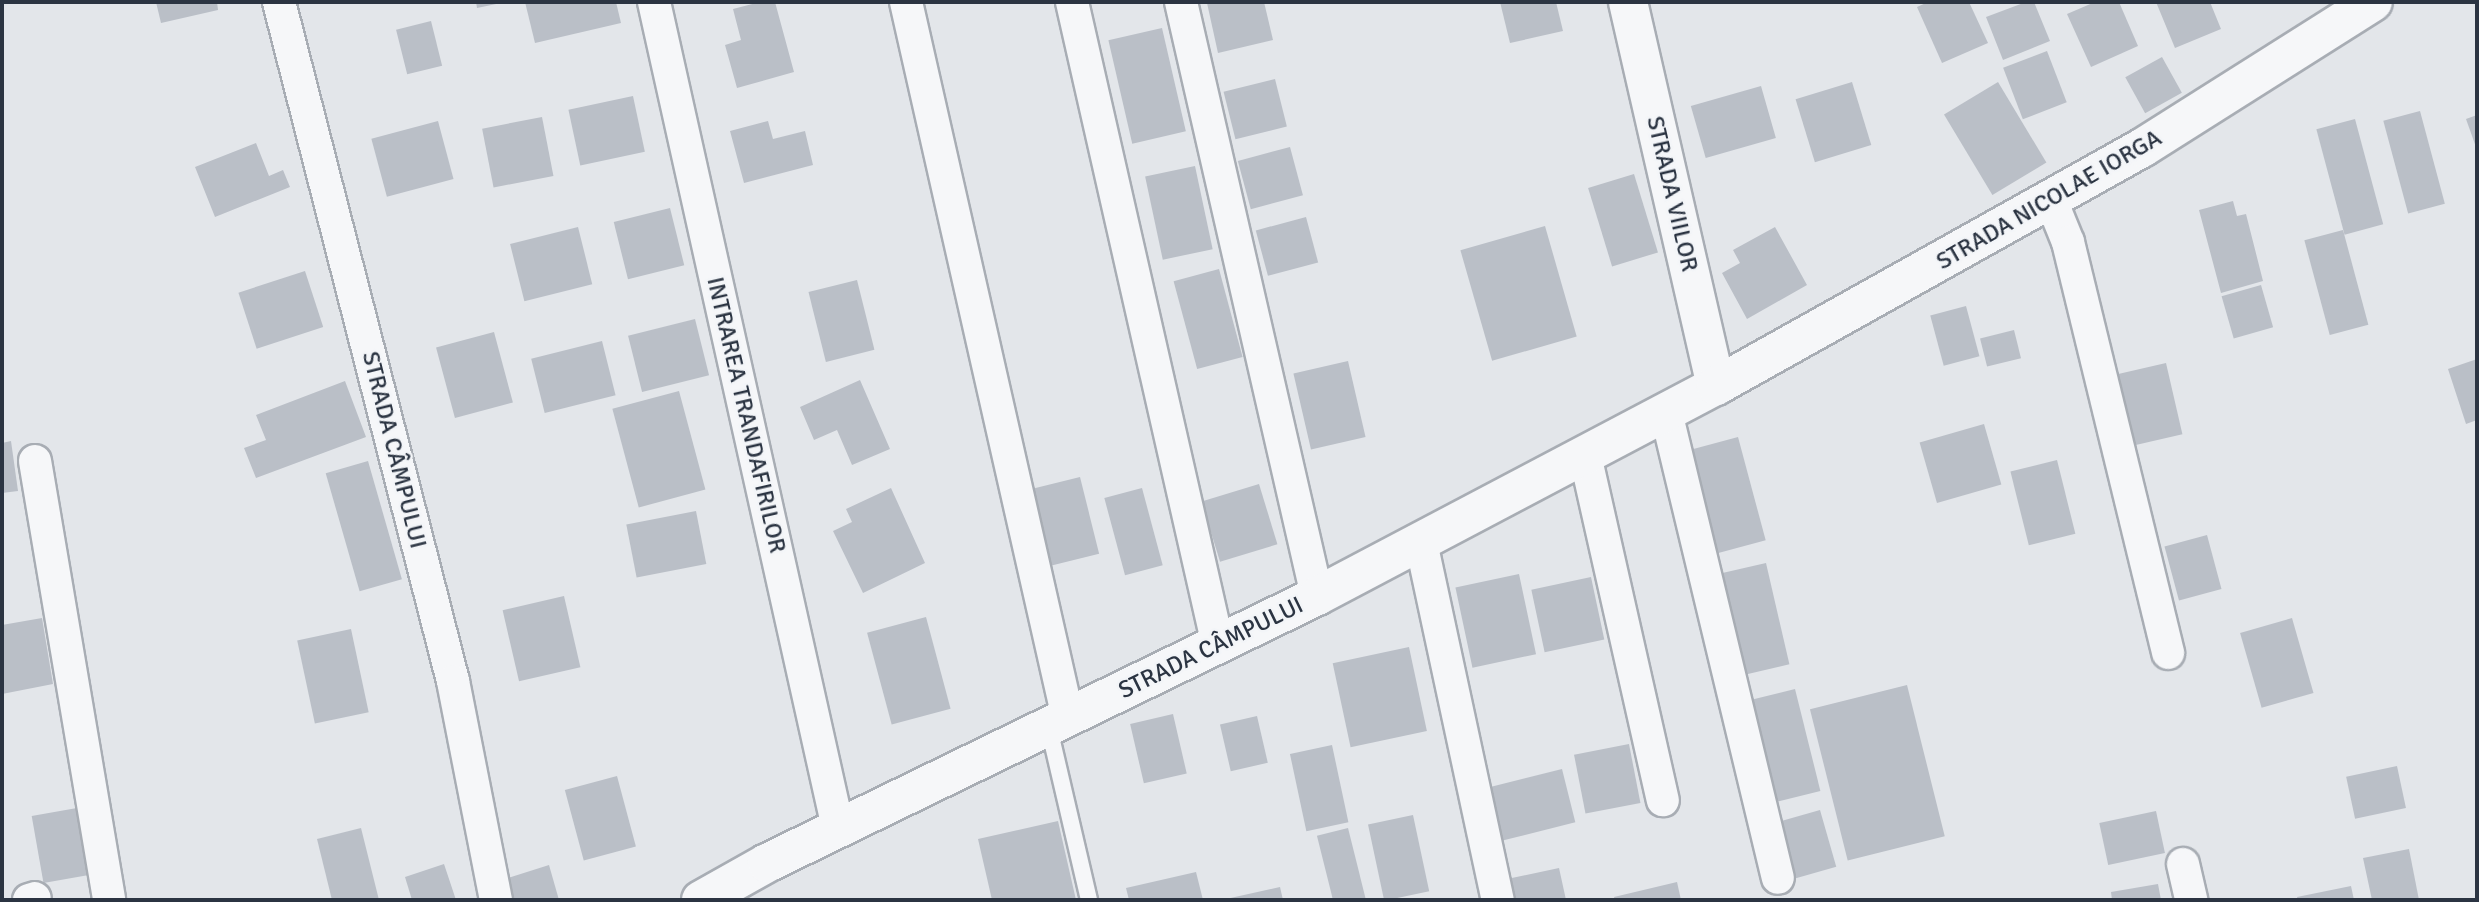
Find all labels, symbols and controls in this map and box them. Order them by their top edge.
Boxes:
street label: STRADA VIILOR [1640,113,1704,275]
street label: STRADA NICOLAE IORGA [1931,124,2167,276]
street label: INTRAREA TRANDAFIRILOR [700,274,792,556]
street label: STRADA CÂMPULUI [356,349,432,551]
street label: STRADA CÂMPULUI [1114,591,1308,705]

